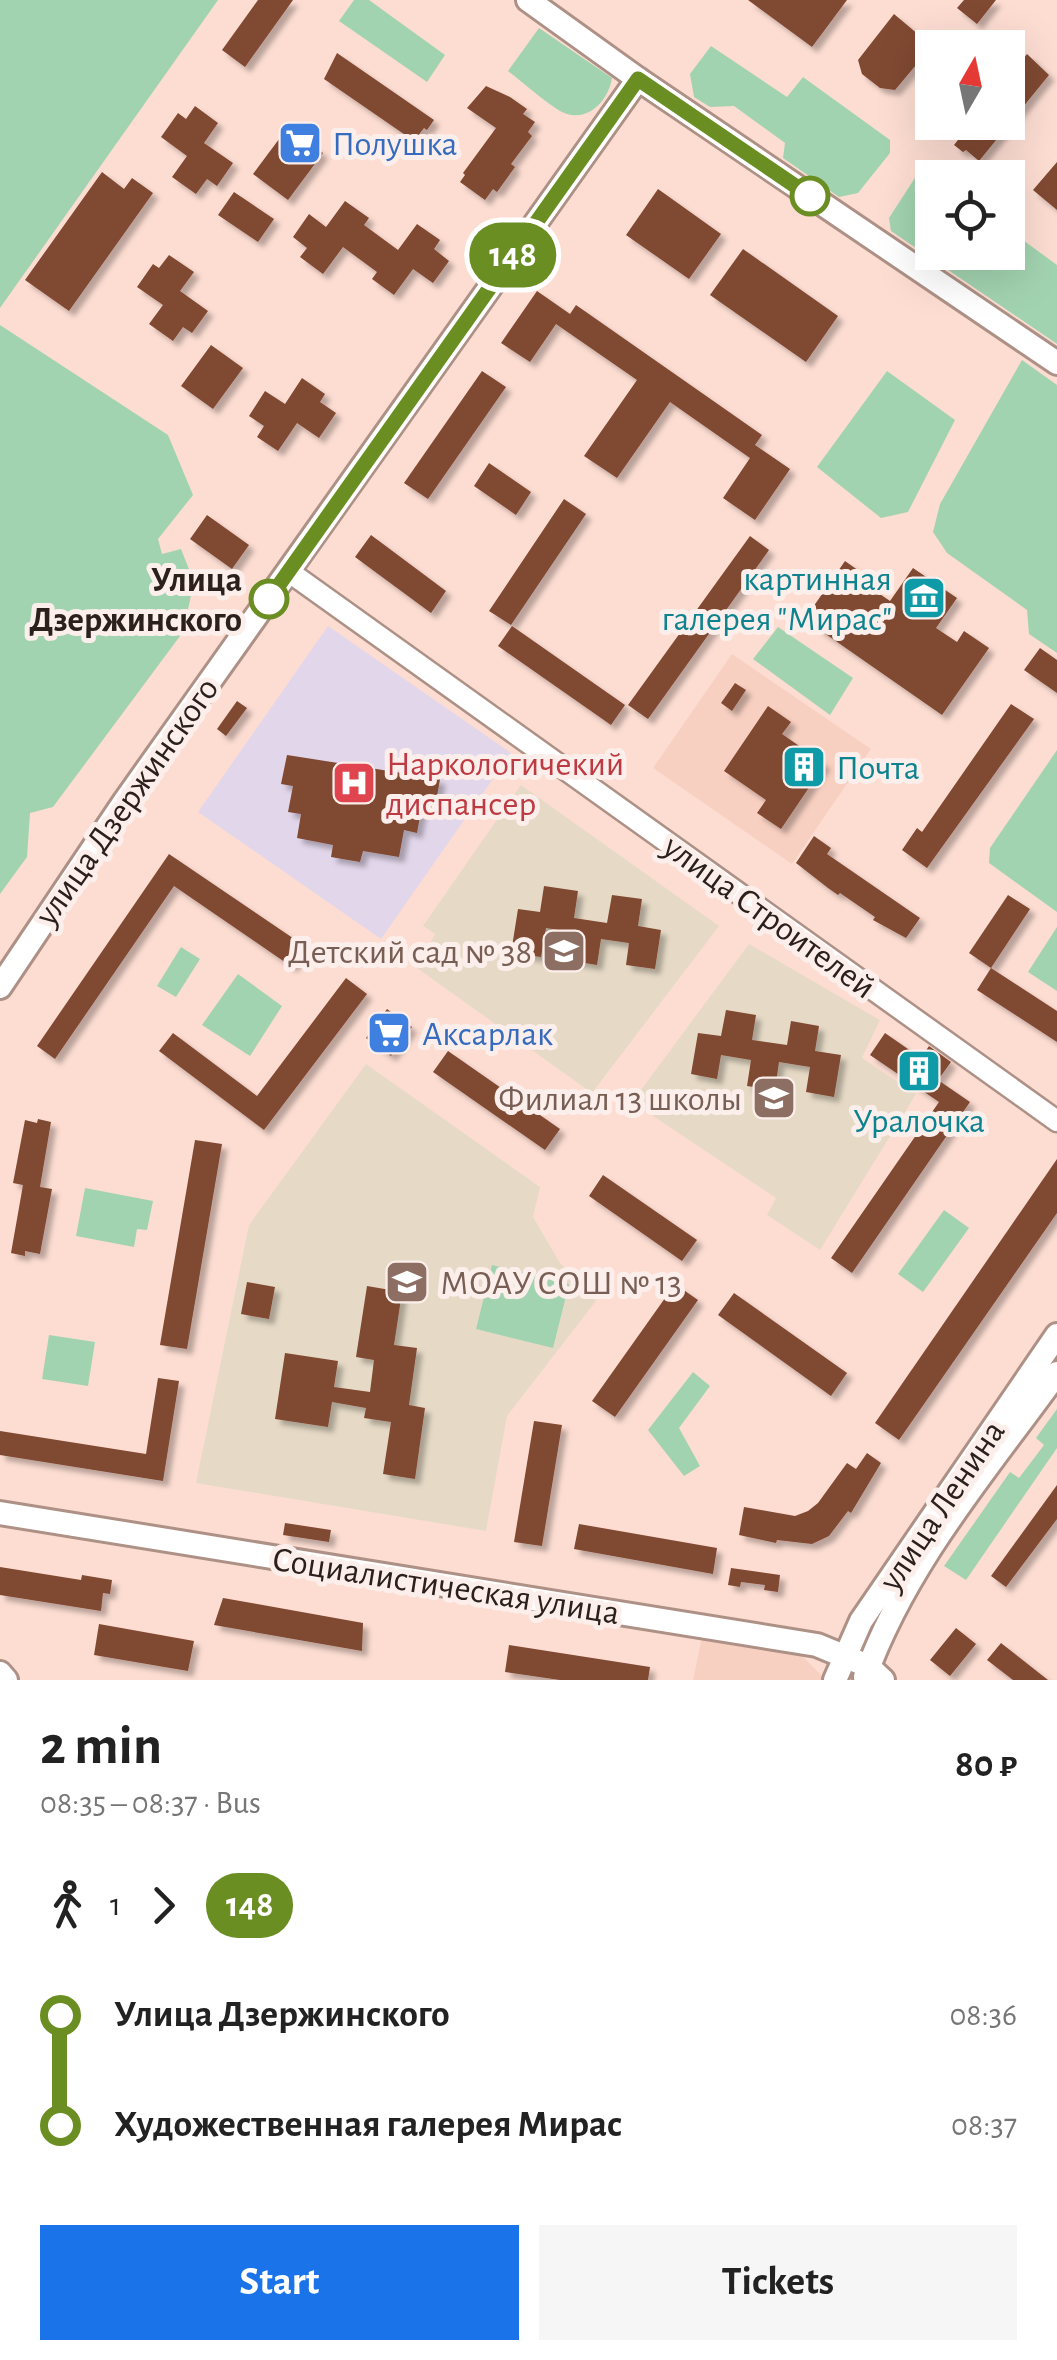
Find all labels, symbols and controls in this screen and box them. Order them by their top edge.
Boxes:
north arrow [915,30,1025,140]
map controls [915,30,1025,270]
supermarket icon: Полушка [277,120,323,166]
place label: Полушка [332,127,458,162]
button: locate [915,160,1025,270]
unlabelled marker [791,177,829,215]
line badge: 148 [456,222,570,288]
text: 148 [489,238,537,273]
place label: картинная галерея "Мирас" [662,562,892,637]
place label: Улица Дзержинского [29,563,242,638]
museum icon: картинная галерея "Мирас" [901,575,947,621]
marker: Улица Дзержинского [250,580,288,618]
street label: улица Дзержинского [28,672,226,933]
building icon: Почта [781,744,827,790]
place label: Наркологичекий диспансер [386,747,624,822]
place label: Почта [836,751,920,786]
hospital icon: Наркологичекий диспансер [331,760,377,806]
street label: улица Строителей [656,828,881,1006]
school or university icon: Детский сад № 38 [541,928,587,974]
place label: Детский сад № 38 [288,935,532,970]
supermarket icon: Аксарлак [366,1010,412,1056]
place label: Аксарлак [422,1017,553,1052]
building icon: Уралочка [896,1048,942,1094]
school or university icon: Филиал 13 школы [751,1075,797,1121]
place label: Филиал 13 школы [498,1082,742,1117]
place label: Уралочка [853,1104,985,1139]
school or university icon: МОАУ СОШ № 13 [384,1259,430,1305]
place label: МОАУ СОШ № 13 [440,1266,682,1301]
street label: улица Ленина [872,1415,1012,1598]
street label: Социалистическая улица [270,1542,622,1631]
text: 2 min [40,1719,162,1774]
text: 80 ₽ [955,1746,1017,1784]
text: 08:35 – 08:37 · Bus [40,1787,261,1819]
icon: walk [40,1878,95,1933]
icon: forward [136,1878,191,1933]
text: 148 [226,1888,273,1923]
text: 1 [110,1889,121,1921]
text: Улица Дзержинского [114,1996,450,2034]
text: 08:36 [949,1999,1017,2031]
text: Художественная галерея Мирас [114,2106,622,2144]
text: 08:37 [951,2109,1017,2141]
button: Start [40,2225,519,2340]
button: Tickets [539,2225,1017,2340]

